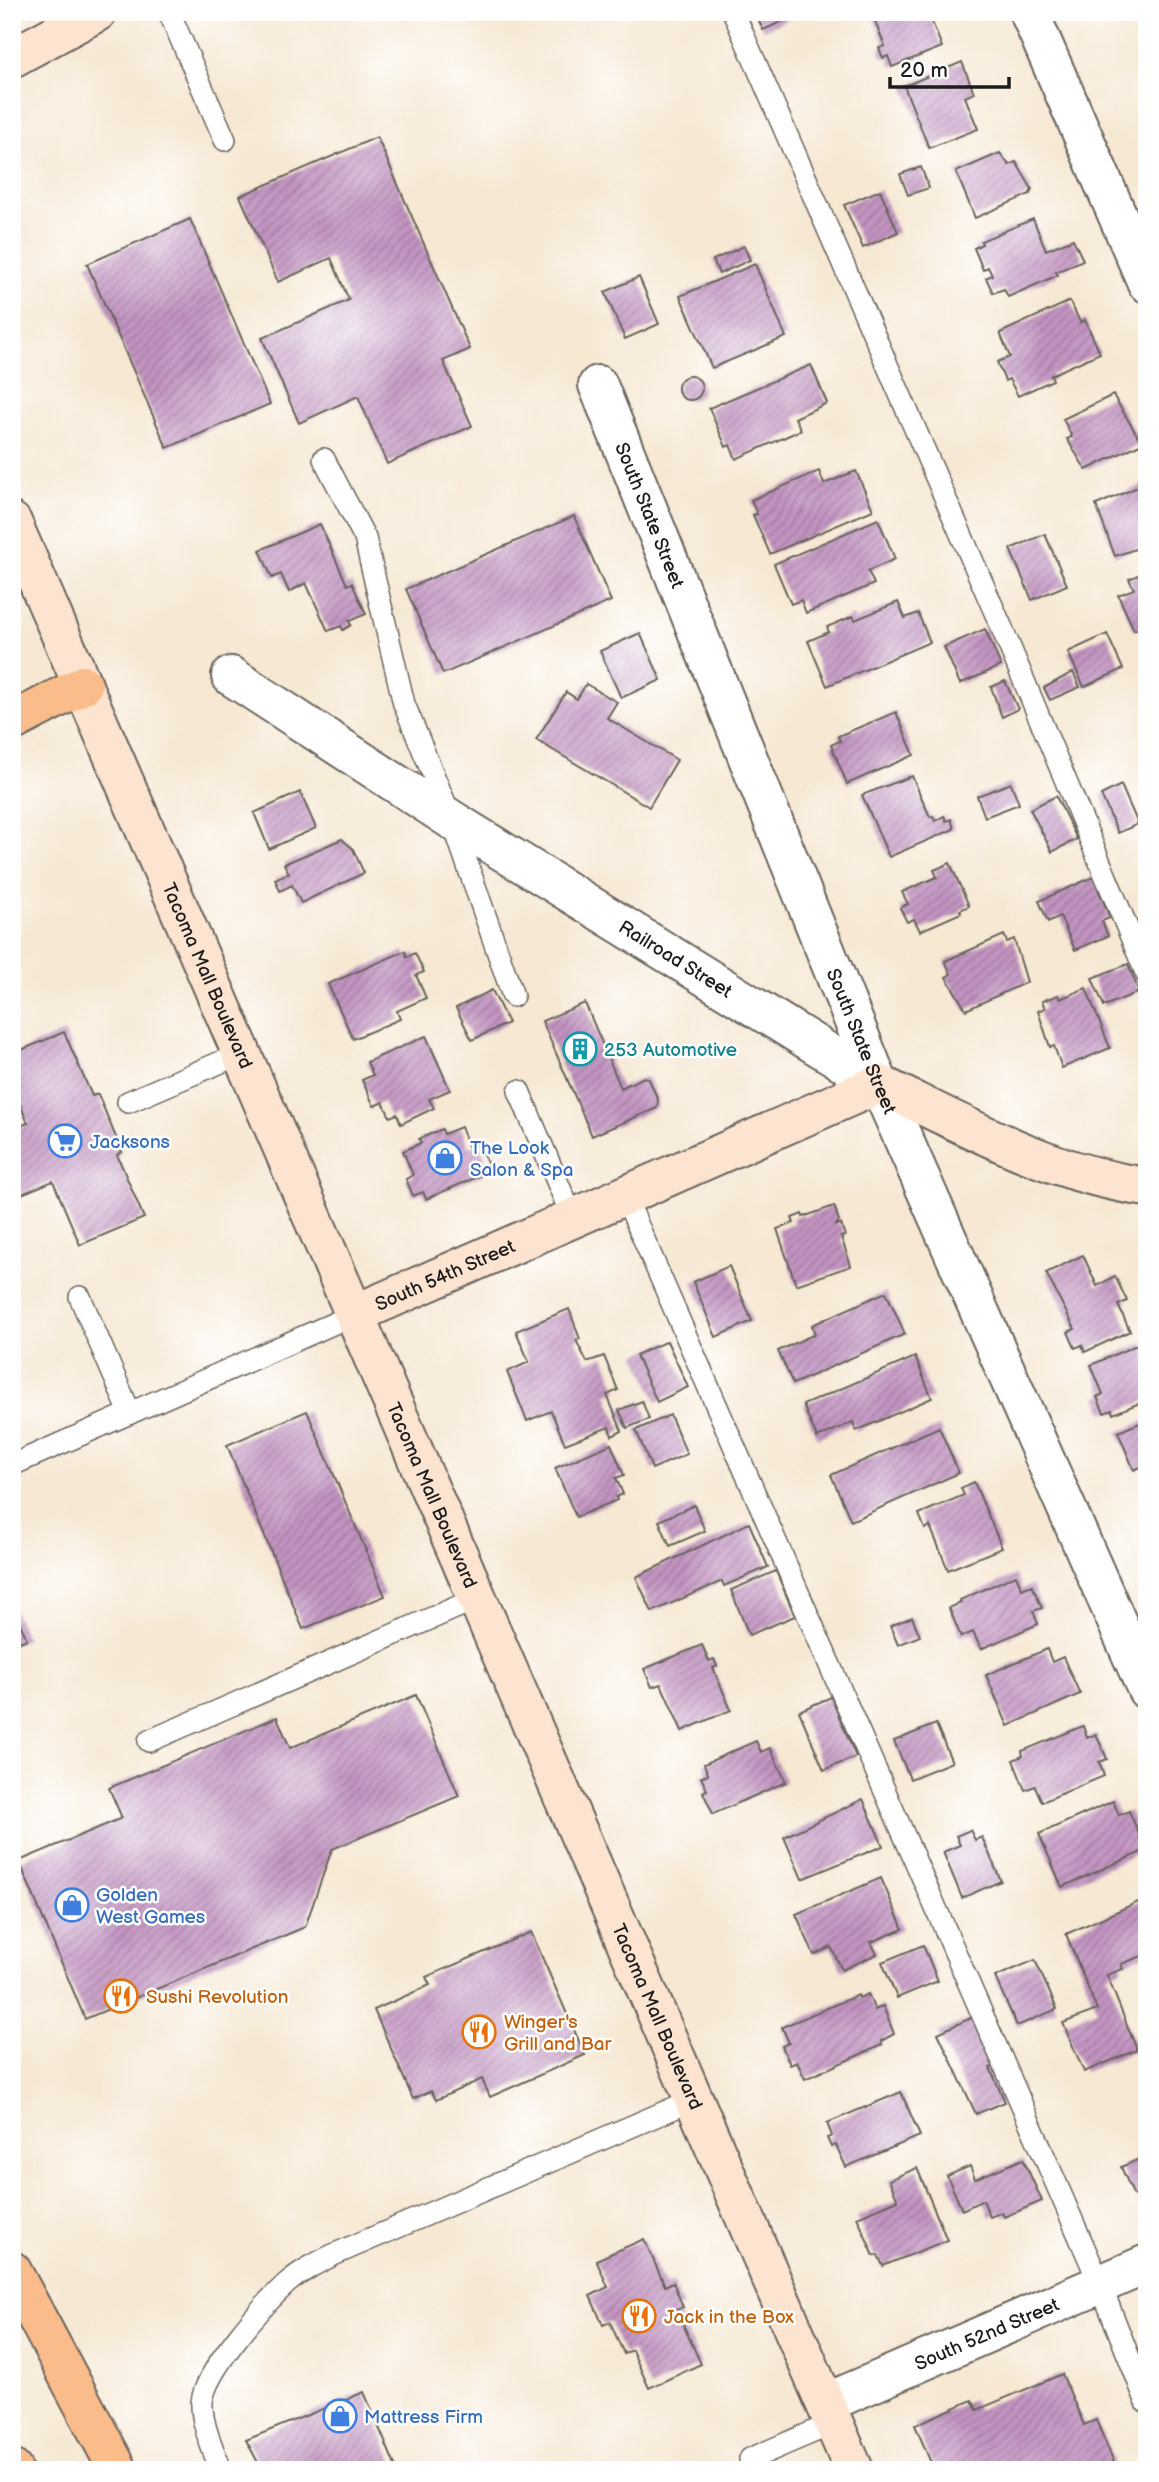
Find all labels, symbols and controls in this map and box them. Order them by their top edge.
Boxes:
scale bar [890,46,1009,90]
text: 20 m [900,58,948,83]
street label: South State Street [609,439,688,592]
street label: Tacoma Mall Boulevard [156,880,257,1072]
street label: Railroad Street [614,916,736,1003]
street label: South State Street [821,965,901,1118]
building icon: 253 Automotive [561,1030,599,1068]
place label: 253 Automotive [604,1039,737,1062]
supermarket icon: Jacksons [46,1122,84,1160]
place label: Jacksons [90,1131,170,1154]
place label: The Look Salon & Spa [470,1137,574,1182]
shop icon: The Look Salon & Spa [426,1139,464,1177]
street label: South 54th Street [372,1235,519,1317]
street label: Tacoma Mall Boulevard [381,1399,481,1592]
place label: Golden West Games [96,1884,205,1929]
shop icon: Golden West Games [53,1886,91,1924]
street label: Tacoma Mall Boulevard [606,1921,707,2113]
restaurant icon: Sushi Revolution [102,1977,140,2015]
place label: Sushi Revolution [146,1986,289,2009]
place label: Winger's Grill and Bar [504,2011,612,2056]
restaurant icon: Winger's Grill and Bar [460,2013,498,2051]
street label: South 52nd Street [912,2293,1063,2376]
restaurant icon: Jack in the Box [620,2297,658,2335]
place label: Jack in the Box [664,2306,794,2329]
shop icon: Mattress Firm [321,2397,359,2435]
place label: Mattress Firm [364,2406,483,2429]

